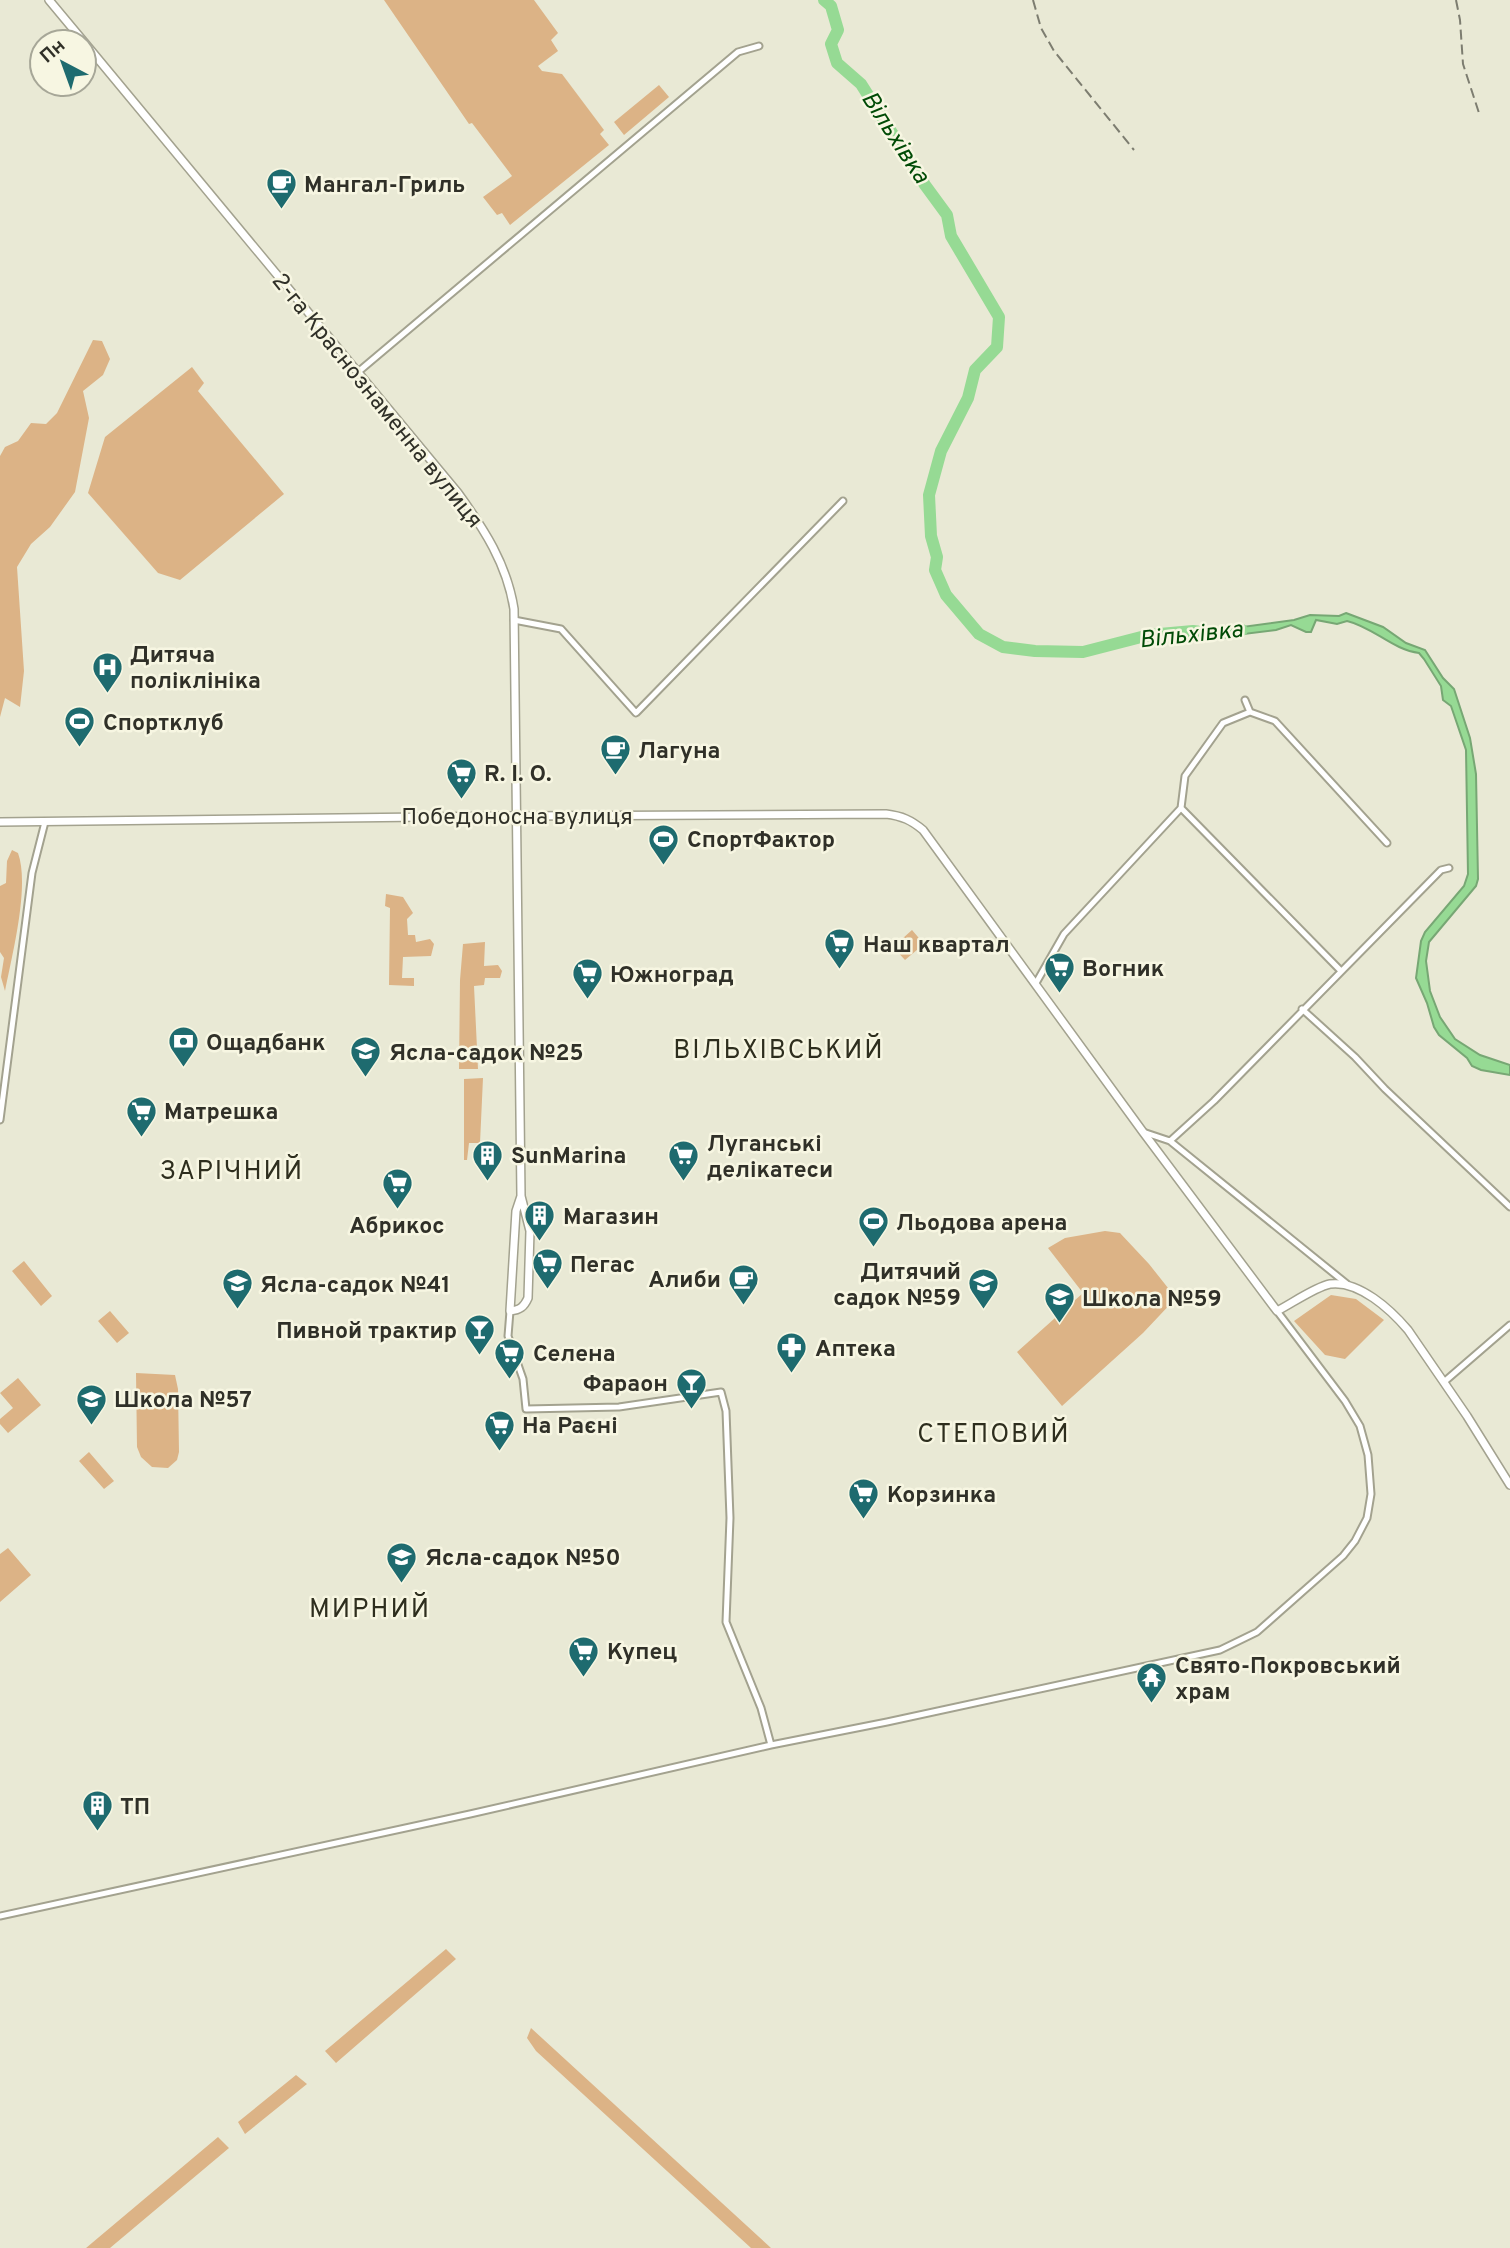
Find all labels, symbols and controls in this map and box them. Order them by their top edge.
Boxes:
north arrow [28,28,98,98]
text: Пн [36,34,71,69]
water label: Вільхівка [853,86,936,190]
cafe icon: Мангал-Гриль [264,167,298,211]
place label: Мангал-Гриль [304,172,465,201]
street label: 2-га Краснознаменна вулиця [264,268,488,535]
water label: Вільхівка [1138,616,1245,656]
place label: Дитяча поліклініка [130,642,261,697]
hospital icon: Дитяча поліклініка [90,650,124,694]
sports icon: Спортклуб [63,705,97,749]
place label: Спортклуб [103,710,224,739]
cafe icon: Лагуна [598,733,632,777]
place label: Лагуна [638,738,720,767]
supermarket icon: R. I. O. [444,756,478,800]
place label: R. I. O. [484,761,552,790]
street label: Победоносна вулиця [401,804,633,833]
sports icon: СпортФактор [647,822,681,866]
place label: СпортФактор [687,827,835,856]
supermarket icon: Наш квартал [823,927,857,971]
place label: Наш квартал [863,932,1010,961]
supermarket icon: Вогник [1042,951,1076,995]
place label: Вогник [1082,956,1164,985]
supermarket icon: Южноград [570,957,604,1001]
place label: Южноград [610,962,734,991]
bank icon: Ощадбанк [166,1025,200,1069]
place label: Ощадбанк [206,1030,326,1059]
district label: ВІЛЬХІВСЬКИЙ [673,1033,885,1068]
school or university icon: Ясла-садок №25 [349,1035,383,1079]
place label: Ясла-садок №25 [389,1040,584,1069]
supermarket icon: Матрешка [124,1094,158,1138]
place label: Матрешка [164,1099,278,1128]
place label: Луганські делікатеси [707,1131,833,1186]
building icon: SunMarina [471,1138,505,1182]
supermarket icon: Луганські делікатеси [667,1139,701,1183]
place label: SunMarina [511,1143,626,1172]
district label: ЗАРІЧНИЙ [160,1154,304,1189]
supermarket icon: Абрикос [380,1167,414,1211]
building icon: Магазин [523,1199,557,1243]
place label: Магазин [563,1204,659,1233]
sports icon: Льодова арена [856,1205,890,1249]
place label: Льодова арена [896,1210,1067,1239]
place label: Абрикос [349,1213,445,1242]
supermarket icon: Пегас [530,1247,564,1291]
place label: Пегас [570,1252,635,1281]
place label: Дитячий садок №59 [833,1259,961,1314]
cafe icon: Алиби [727,1262,761,1306]
school or university icon: Ясла-садок №41 [220,1267,254,1311]
place label: Алиби [648,1267,721,1296]
school or university icon: Дитячий садок №59 [967,1267,1001,1311]
place label: Ясла-садок №41 [260,1272,450,1301]
school or university icon: Школа №59 [1042,1281,1076,1325]
place label: Школа №59 [1082,1286,1222,1315]
bar icon: Пивной трактир [463,1313,497,1357]
place label: Пивной трактир [276,1318,457,1347]
pharmacy icon: Аптека [775,1331,809,1375]
supermarket icon: Селена [493,1336,527,1380]
place label: Аптека [815,1336,896,1365]
place label: Селена [533,1341,616,1370]
bar icon: Фараон [674,1366,708,1410]
place label: Фараон [583,1371,668,1400]
school or university icon: Школа №57 [74,1382,108,1426]
place label: Школа №57 [114,1387,252,1416]
supermarket icon: На Раєні [482,1408,516,1452]
place label: На Раєні [522,1413,618,1442]
district label: СТЕПОВИЙ [917,1417,1071,1452]
supermarket icon: Корзинка [847,1477,881,1521]
place label: Корзинка [887,1482,996,1511]
school or university icon: Ясла-садок №50 [385,1540,419,1584]
place label: Ясла-садок №50 [425,1545,621,1574]
district label: МИРНИЙ [309,1592,431,1627]
supermarket icon: Купец [567,1634,601,1678]
place label: Купец [607,1639,677,1668]
place label: Свято-Покровський храм [1175,1653,1401,1708]
temple icon: Свято-Покровський храм [1135,1661,1169,1705]
building icon: ТП [80,1789,114,1833]
place label: ТП [120,1794,150,1823]

